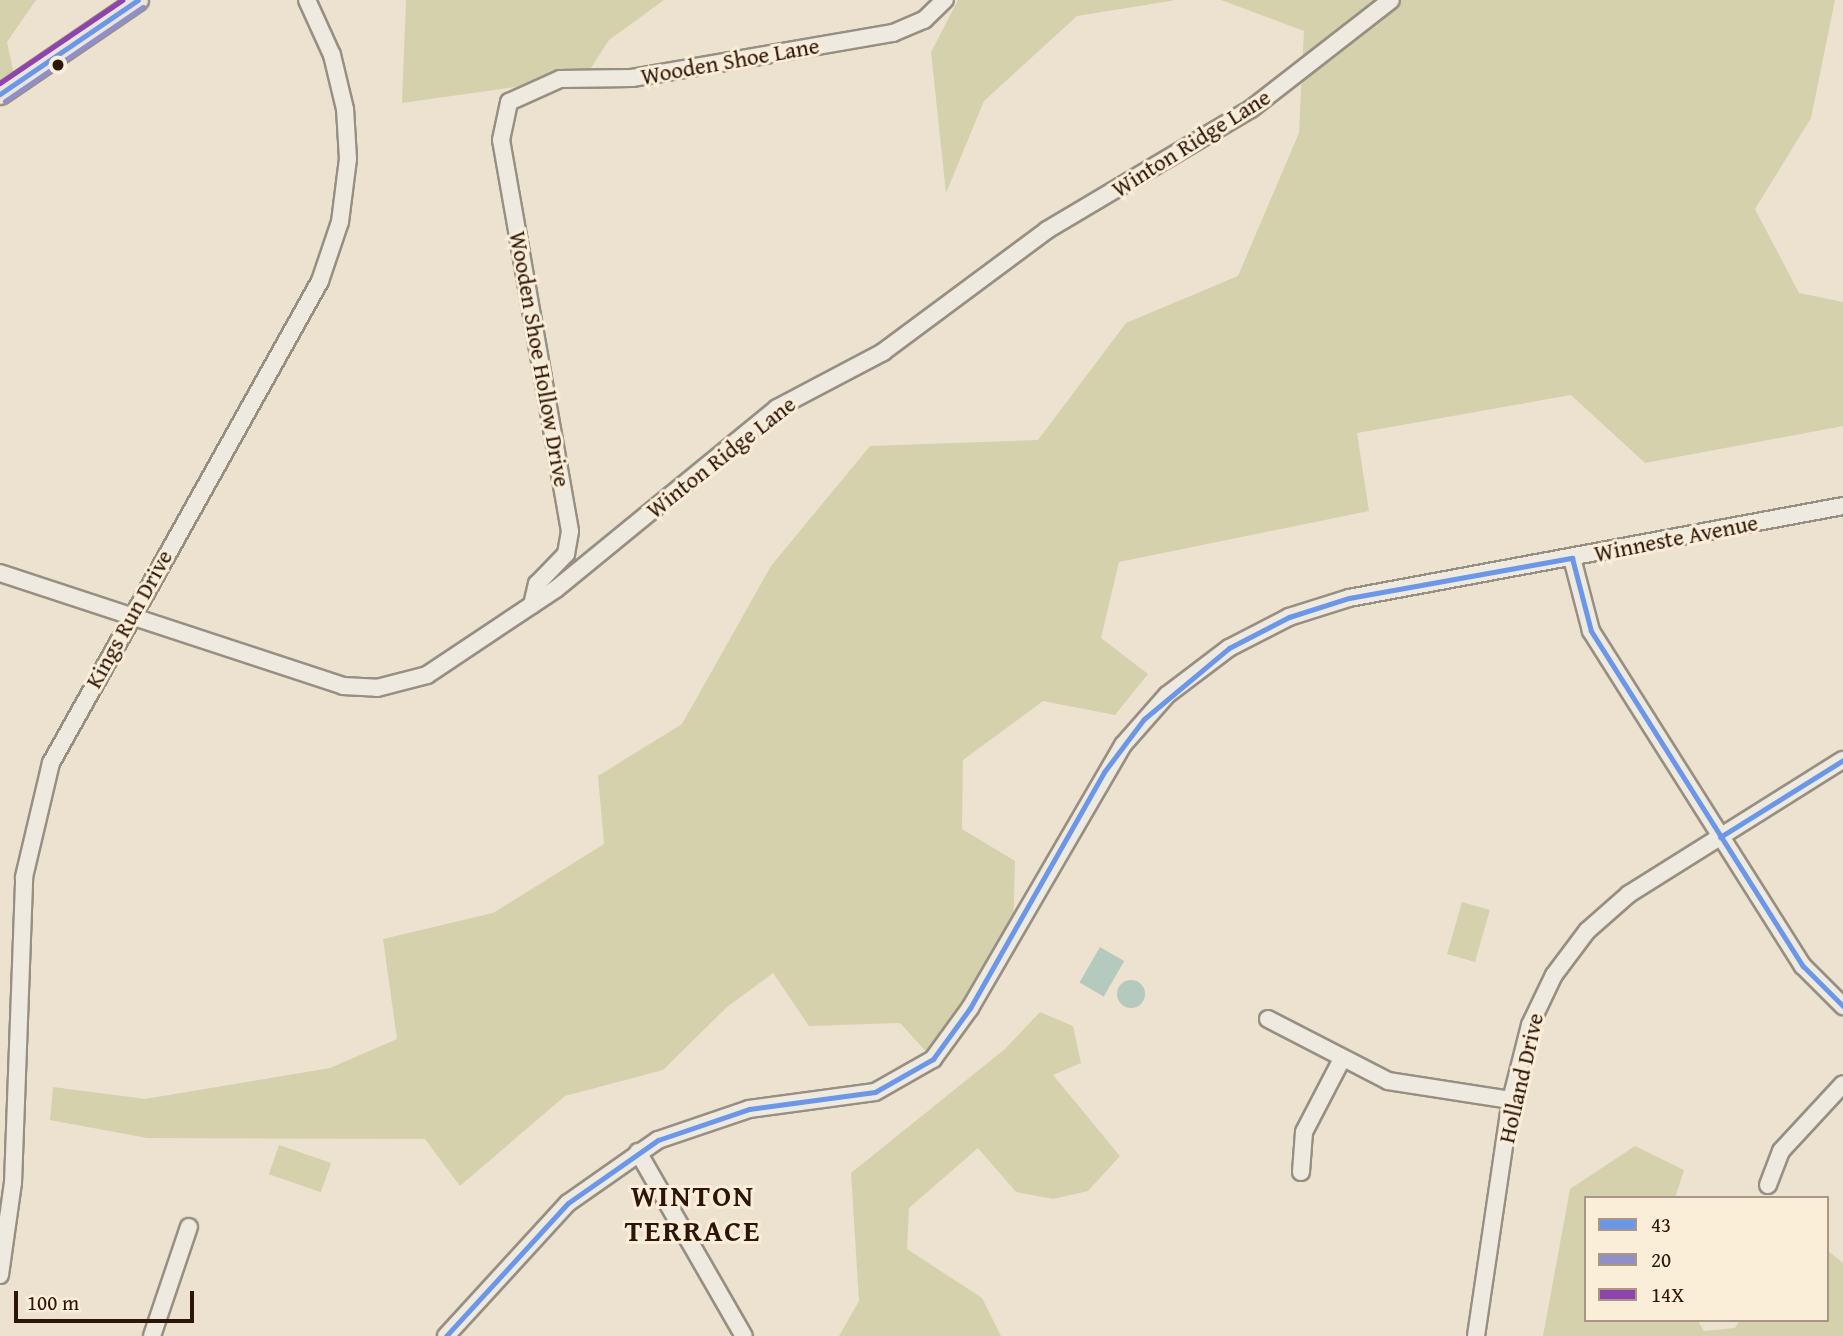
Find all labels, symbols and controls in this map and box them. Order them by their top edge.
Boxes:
street label: Wooden Shoe Lane [639,32,821,90]
unlabelled marker [51,58,65,72]
street label: Winton Ridge Lane [1107,83,1275,203]
street label: Wooden Shoe Hollow Drive [504,229,576,489]
street label: Winton Ridge Lane [641,390,801,524]
street label: Winneste Avenue [1592,509,1760,567]
street label: Kings Run Drive [80,545,178,693]
street label: Holland Drive [1493,1010,1549,1146]
district label: WINTON TERRACE [626,1177,760,1248]
legend [1584,1196,1829,1322]
text: 43 [1651,1209,1671,1240]
text: 20 [1651,1244,1671,1275]
scale bar [18,1276,198,1320]
text: 14X [1651,1279,1684,1310]
text: 100 m [27,1287,79,1318]

